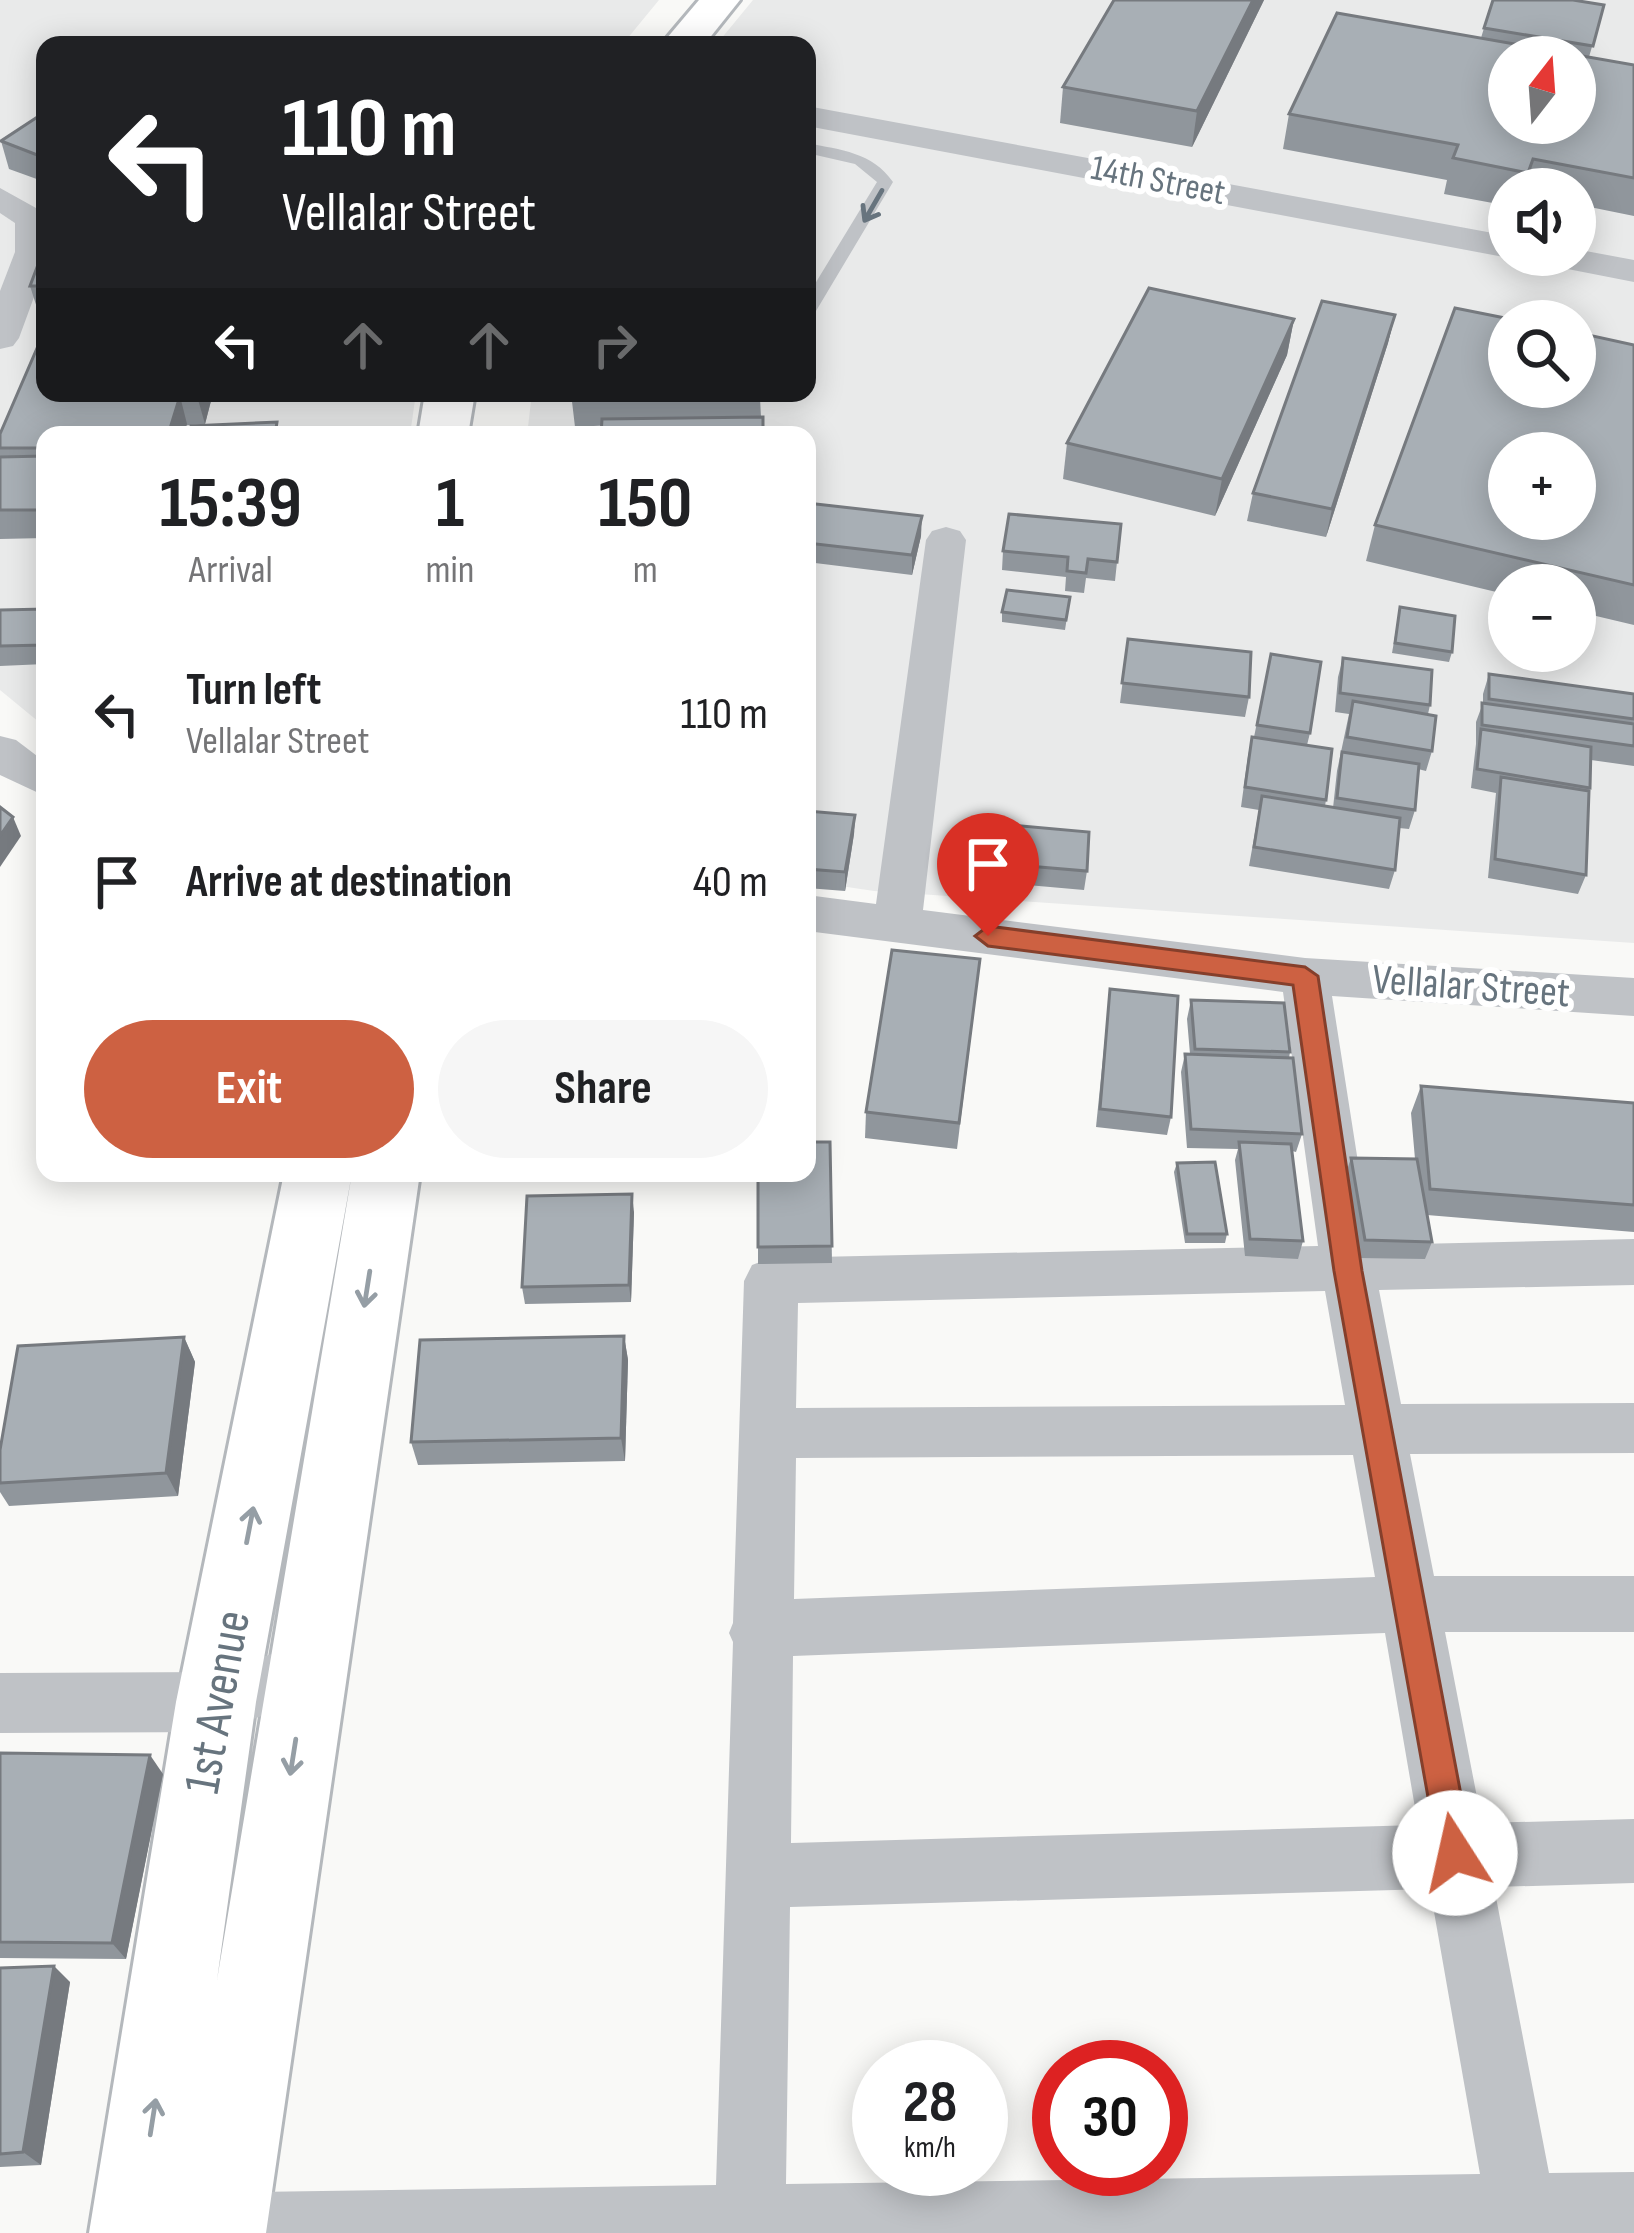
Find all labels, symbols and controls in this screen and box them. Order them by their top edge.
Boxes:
north arrow [1488,36,1596,144]
map controls [1488,36,1596,672]
text: 110 m [282,79,457,180]
icon: left [84,84,240,240]
street label: 14th Street [1087,147,1229,215]
button: sound [1488,168,1596,276]
text: Vellalar Street [282,181,536,246]
one-way arrow [861,188,884,223]
button: search [1488,300,1596,408]
icon: left [204,312,270,378]
icon: ahead [330,312,396,378]
icon: ahead [456,312,522,378]
icon: right [582,312,648,378]
button: + [1488,432,1596,540]
text: 15:39 [160,461,302,548]
text: 1 [436,461,464,548]
text: 150 [598,461,692,548]
text: Arrival [189,547,273,594]
text: min [426,547,475,594]
text: m [633,547,658,594]
button: − [1488,564,1596,672]
text: Turn left [186,663,321,718]
icon: left [84,681,150,747]
text: 110 m [680,687,768,742]
text: Vellalar Street [186,718,370,765]
pin [937,813,1039,936]
icon: arrive [955,831,1021,897]
icon: arrive [84,849,150,915]
text: Arrive at destination [186,855,512,910]
text: 40 m [693,855,768,910]
street label: Vellalar Street [1371,955,1571,1019]
button: Exit [84,1020,414,1158]
button: Share [438,1020,768,1158]
one-way arrow [355,1268,378,1307]
one-way arrow [240,1507,262,1546]
street label: 1st Avenue [172,1606,264,1798]
one-way arrow [281,1736,304,1775]
position arrow [1392,1790,1518,1916]
speed limit sign: 30 [1032,2040,1188,2196]
text: 28 [903,2067,957,2139]
one-way arrow [142,2099,165,2138]
text: km/h [904,2130,956,2166]

